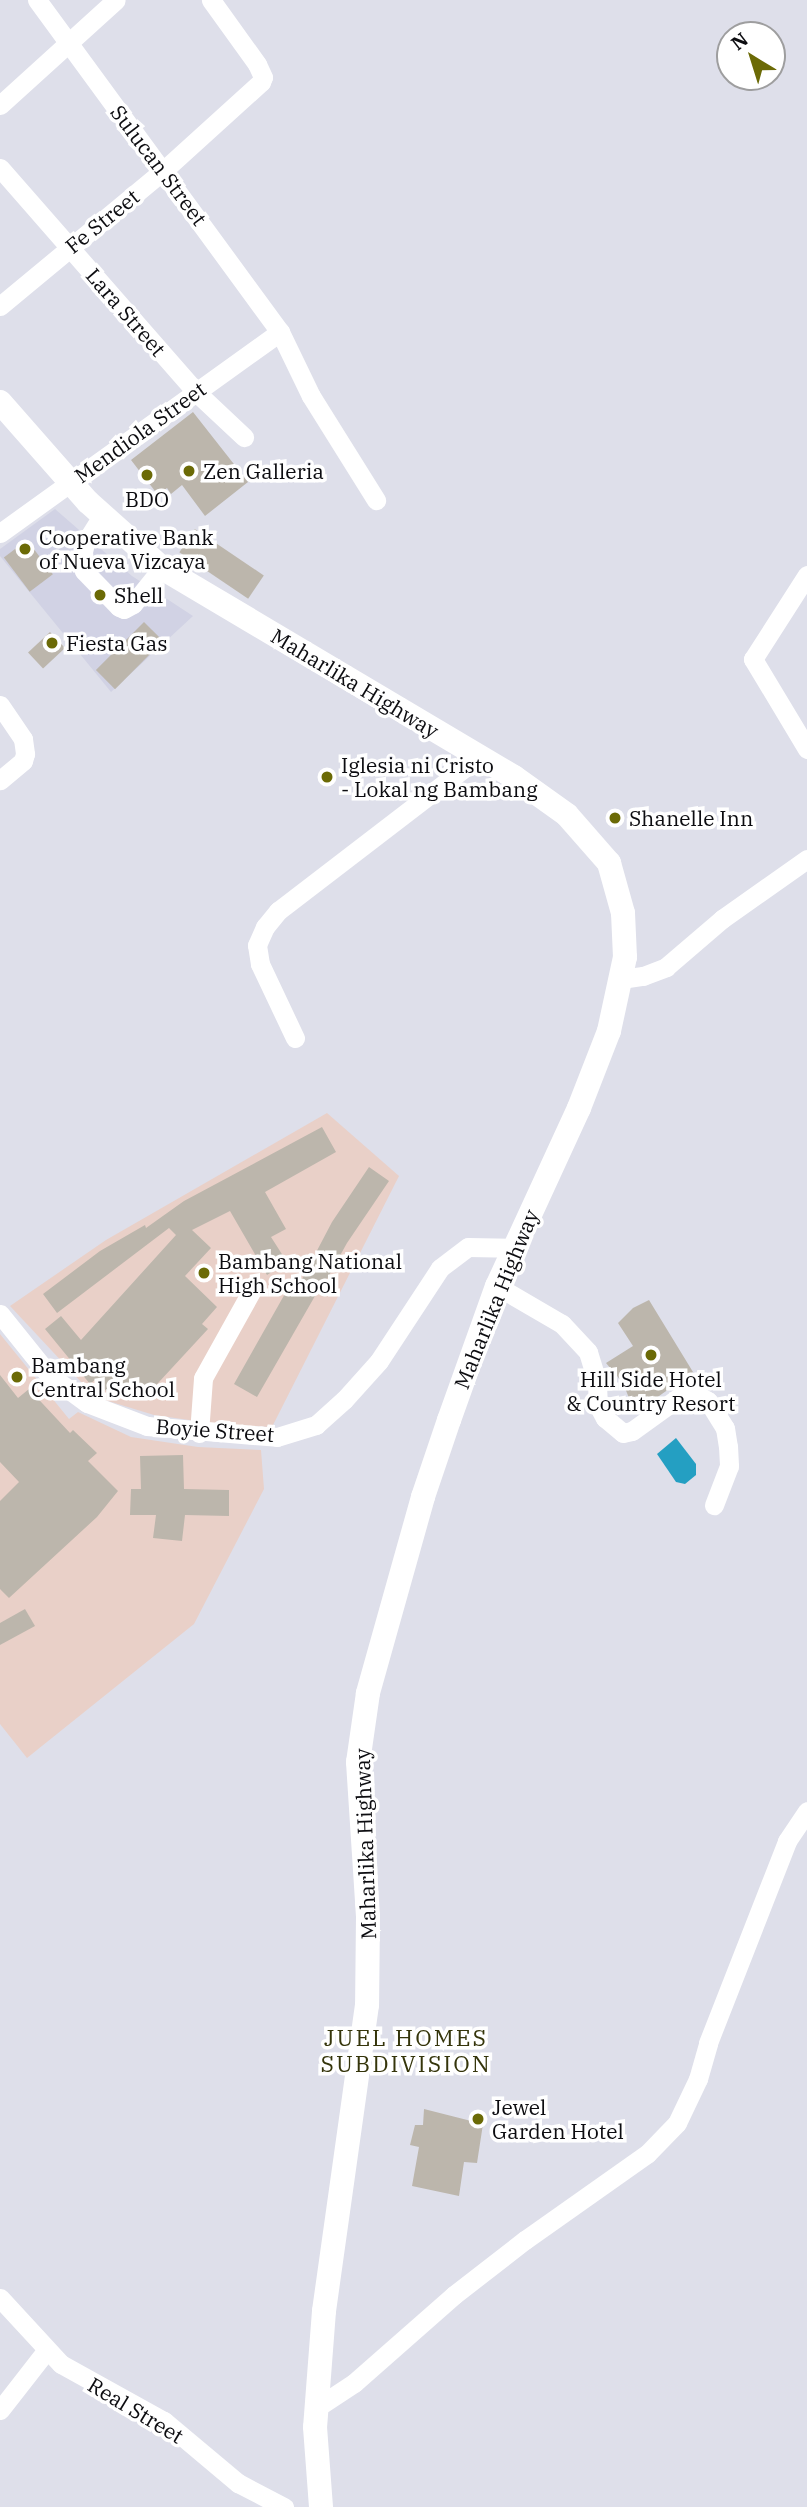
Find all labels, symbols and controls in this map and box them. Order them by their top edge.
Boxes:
north arrow [716,21,786,91]
text: N [726,27,753,55]
street label: Sulucan Street [106,100,212,230]
street label: Fe Street [60,184,144,258]
street label: Lara Street [81,263,171,361]
street label: Mendiola Street [70,376,210,488]
place label: Zen Galleria [203,458,324,484]
marker: Zen Galleria [181,463,197,479]
marker: BDO [139,467,155,483]
place label: BDO [125,486,169,512]
place label: Cooperative Bank of Nueva Vizcaya [39,524,214,574]
marker: Cooperative Bank of Nueva Vizcaya [17,541,33,557]
place label: Shell [114,582,163,608]
marker: Shell [92,587,108,603]
street label: Maharlika Highway [267,623,443,743]
place label: Fiesta Gas [66,630,167,656]
marker: Fiesta Gas [44,635,60,651]
place label: Iglesia ni Cristo - Lokal ng Bambang [341,752,538,802]
marker: Iglesia ni Cristo - Lokal ng Bambang [319,769,335,785]
place label: Shanelle Inn [629,805,753,831]
marker: Shanelle Inn [607,810,623,826]
street label: Maharlika Highway [448,1206,544,1392]
place label: Bambang National High School [218,1248,402,1298]
marker: Bambang National High School [196,1265,212,1281]
marker: Hill Side Hotel & Country Resort [643,1347,659,1363]
place label: Bambang Central School [31,1352,175,1402]
place label: Hill Side Hotel & Country Resort [567,1366,735,1416]
marker: Bambang Central School [9,1369,25,1385]
street label: Boyie Street [155,1413,275,1447]
street label: Maharlika Highway [349,1748,381,1940]
district label: JUEL HOMES SUBDIVISION [322,2023,490,2077]
place label: Jewel Garden Hotel [492,2094,624,2144]
marker: Jewel Garden Hotel [470,2111,486,2127]
street label: Real Street [84,2372,188,2448]

